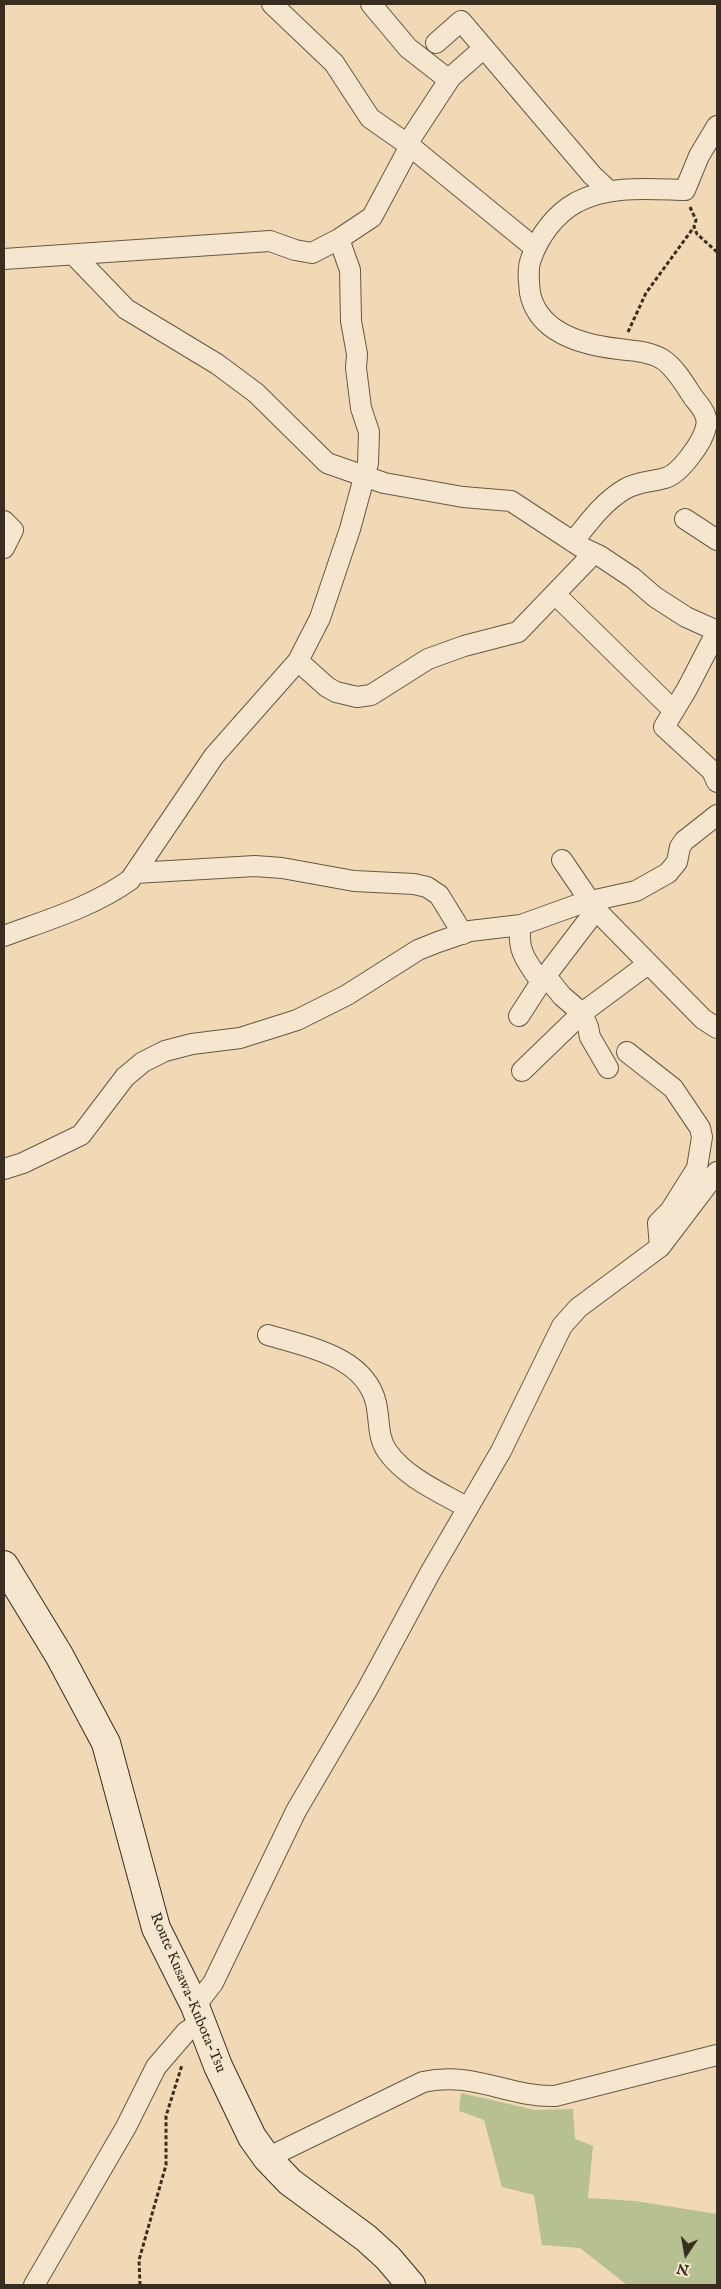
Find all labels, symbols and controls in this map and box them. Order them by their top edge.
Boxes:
street label: Route Kusawa-Kubota-Tsu [145,1910,229,2076]
north arrow [661,2229,711,2279]
text: N [675,2259,691,2279]

